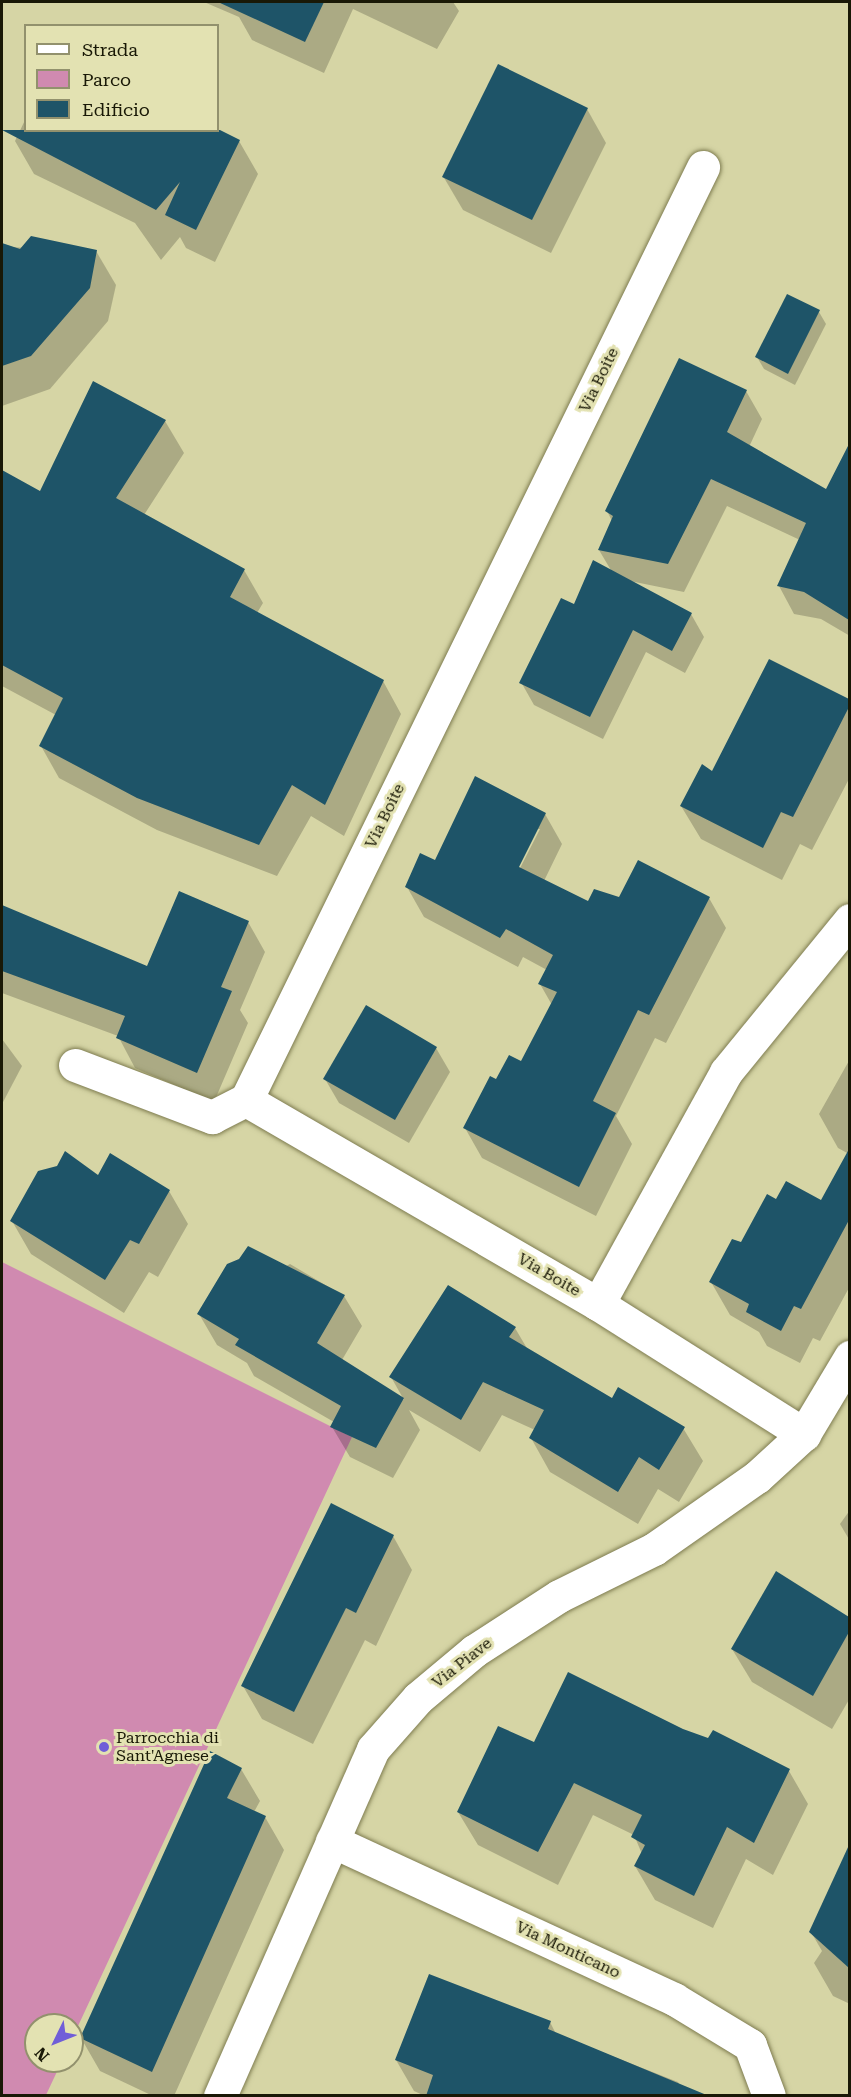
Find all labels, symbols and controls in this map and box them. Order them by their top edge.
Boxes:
legend [24,24,219,132]
text: Strada [82,39,138,60]
text: Parco [82,69,131,90]
text: Edificio [82,99,150,120]
street label: Via Boite [575,345,623,415]
street label: Via Boite [361,781,409,851]
street label: Via Boite [514,1249,584,1301]
street label: Via Piave [428,1634,496,1692]
place label: Parrocchia di Sant'Agnese [116,1728,219,1766]
marker: Parrocchia di Sant'Agnese [97,1740,111,1754]
street label: Via Monticano [513,1917,623,1983]
north arrow [24,2013,84,2073]
text: N [31,2043,53,2065]

